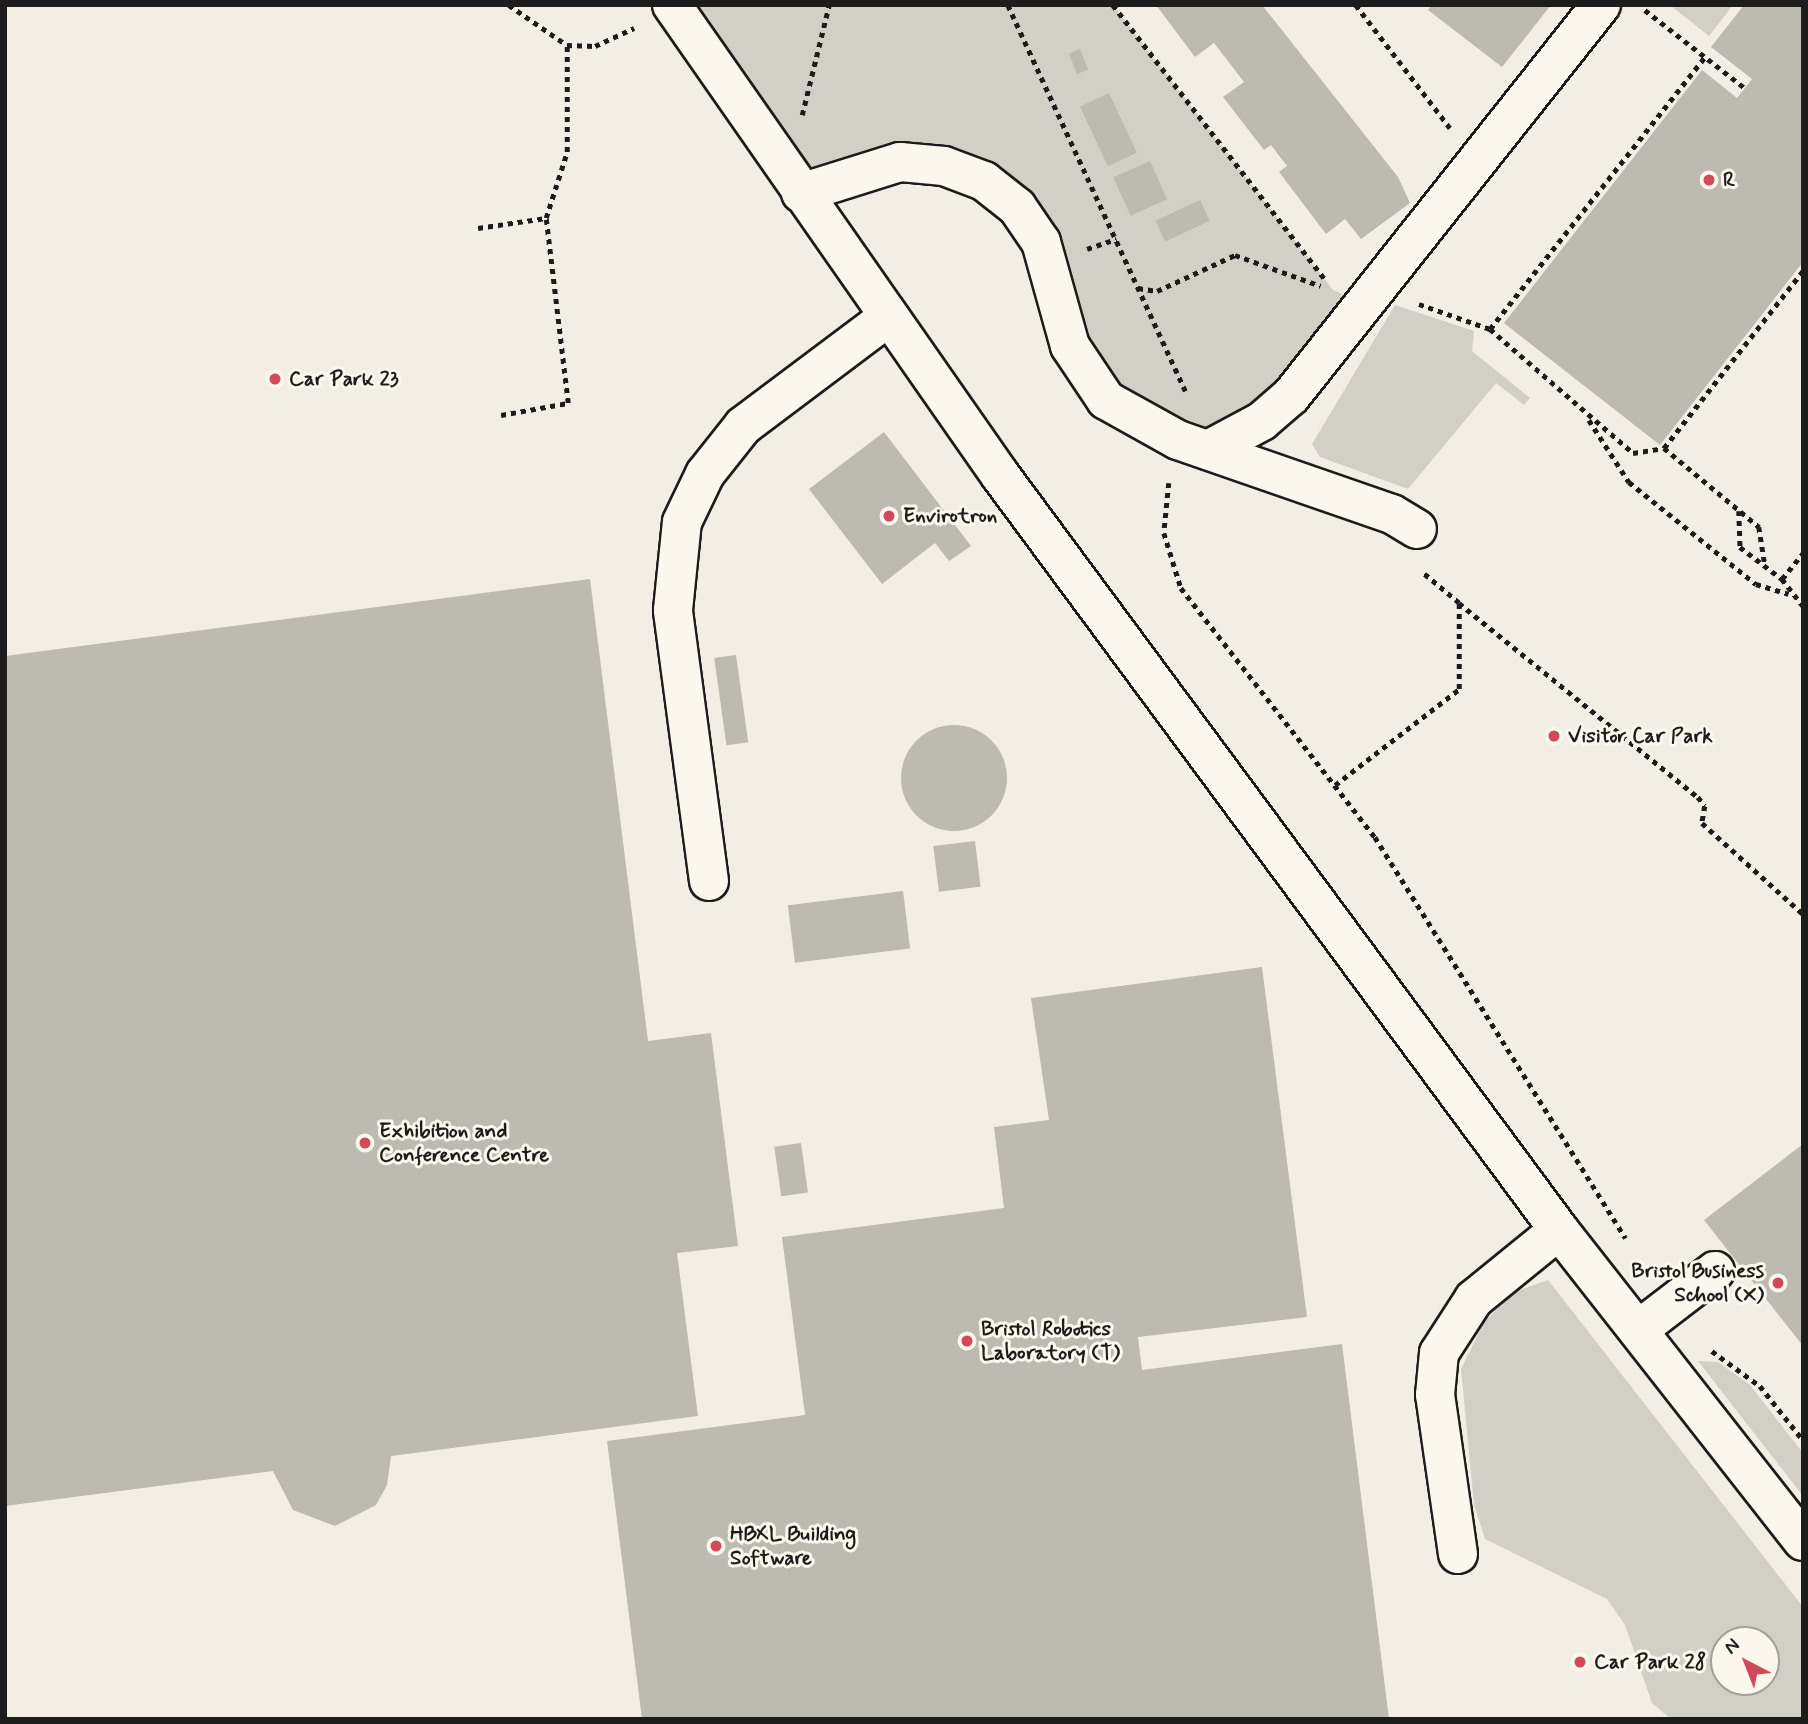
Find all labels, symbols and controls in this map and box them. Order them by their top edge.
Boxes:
place label: R [1723,167,1735,193]
marker: R [1701,172,1717,188]
place label: Car Park 23 [289,366,396,392]
marker: Car Park 23 [267,371,283,387]
place label: Envirotron [903,503,997,529]
marker: Envirotron [881,508,897,524]
place label: Visitor Car Park [1568,723,1714,749]
marker: Visitor Car Park [1546,728,1562,744]
place label: Exhibition and Conference Centre [379,1118,551,1168]
marker: Exhibition and Conference Centre [357,1135,373,1151]
place label: Bristol Business School (X) [1621,1258,1764,1308]
marker: Bristol Business School (X) [1770,1275,1786,1291]
place label: Bristol Robotics Laboratory (T) [981,1316,1120,1366]
marker: Bristol Robotics Laboratory (T) [959,1333,975,1349]
place label: HBXL Building Software [730,1521,857,1571]
marker: HBXL Building Software [708,1538,724,1554]
north arrow [1710,1626,1780,1696]
text: N [1719,1633,1745,1660]
place label: Car Park 28 [1594,1649,1703,1675]
marker: Car Park 28 [1572,1654,1588,1670]

